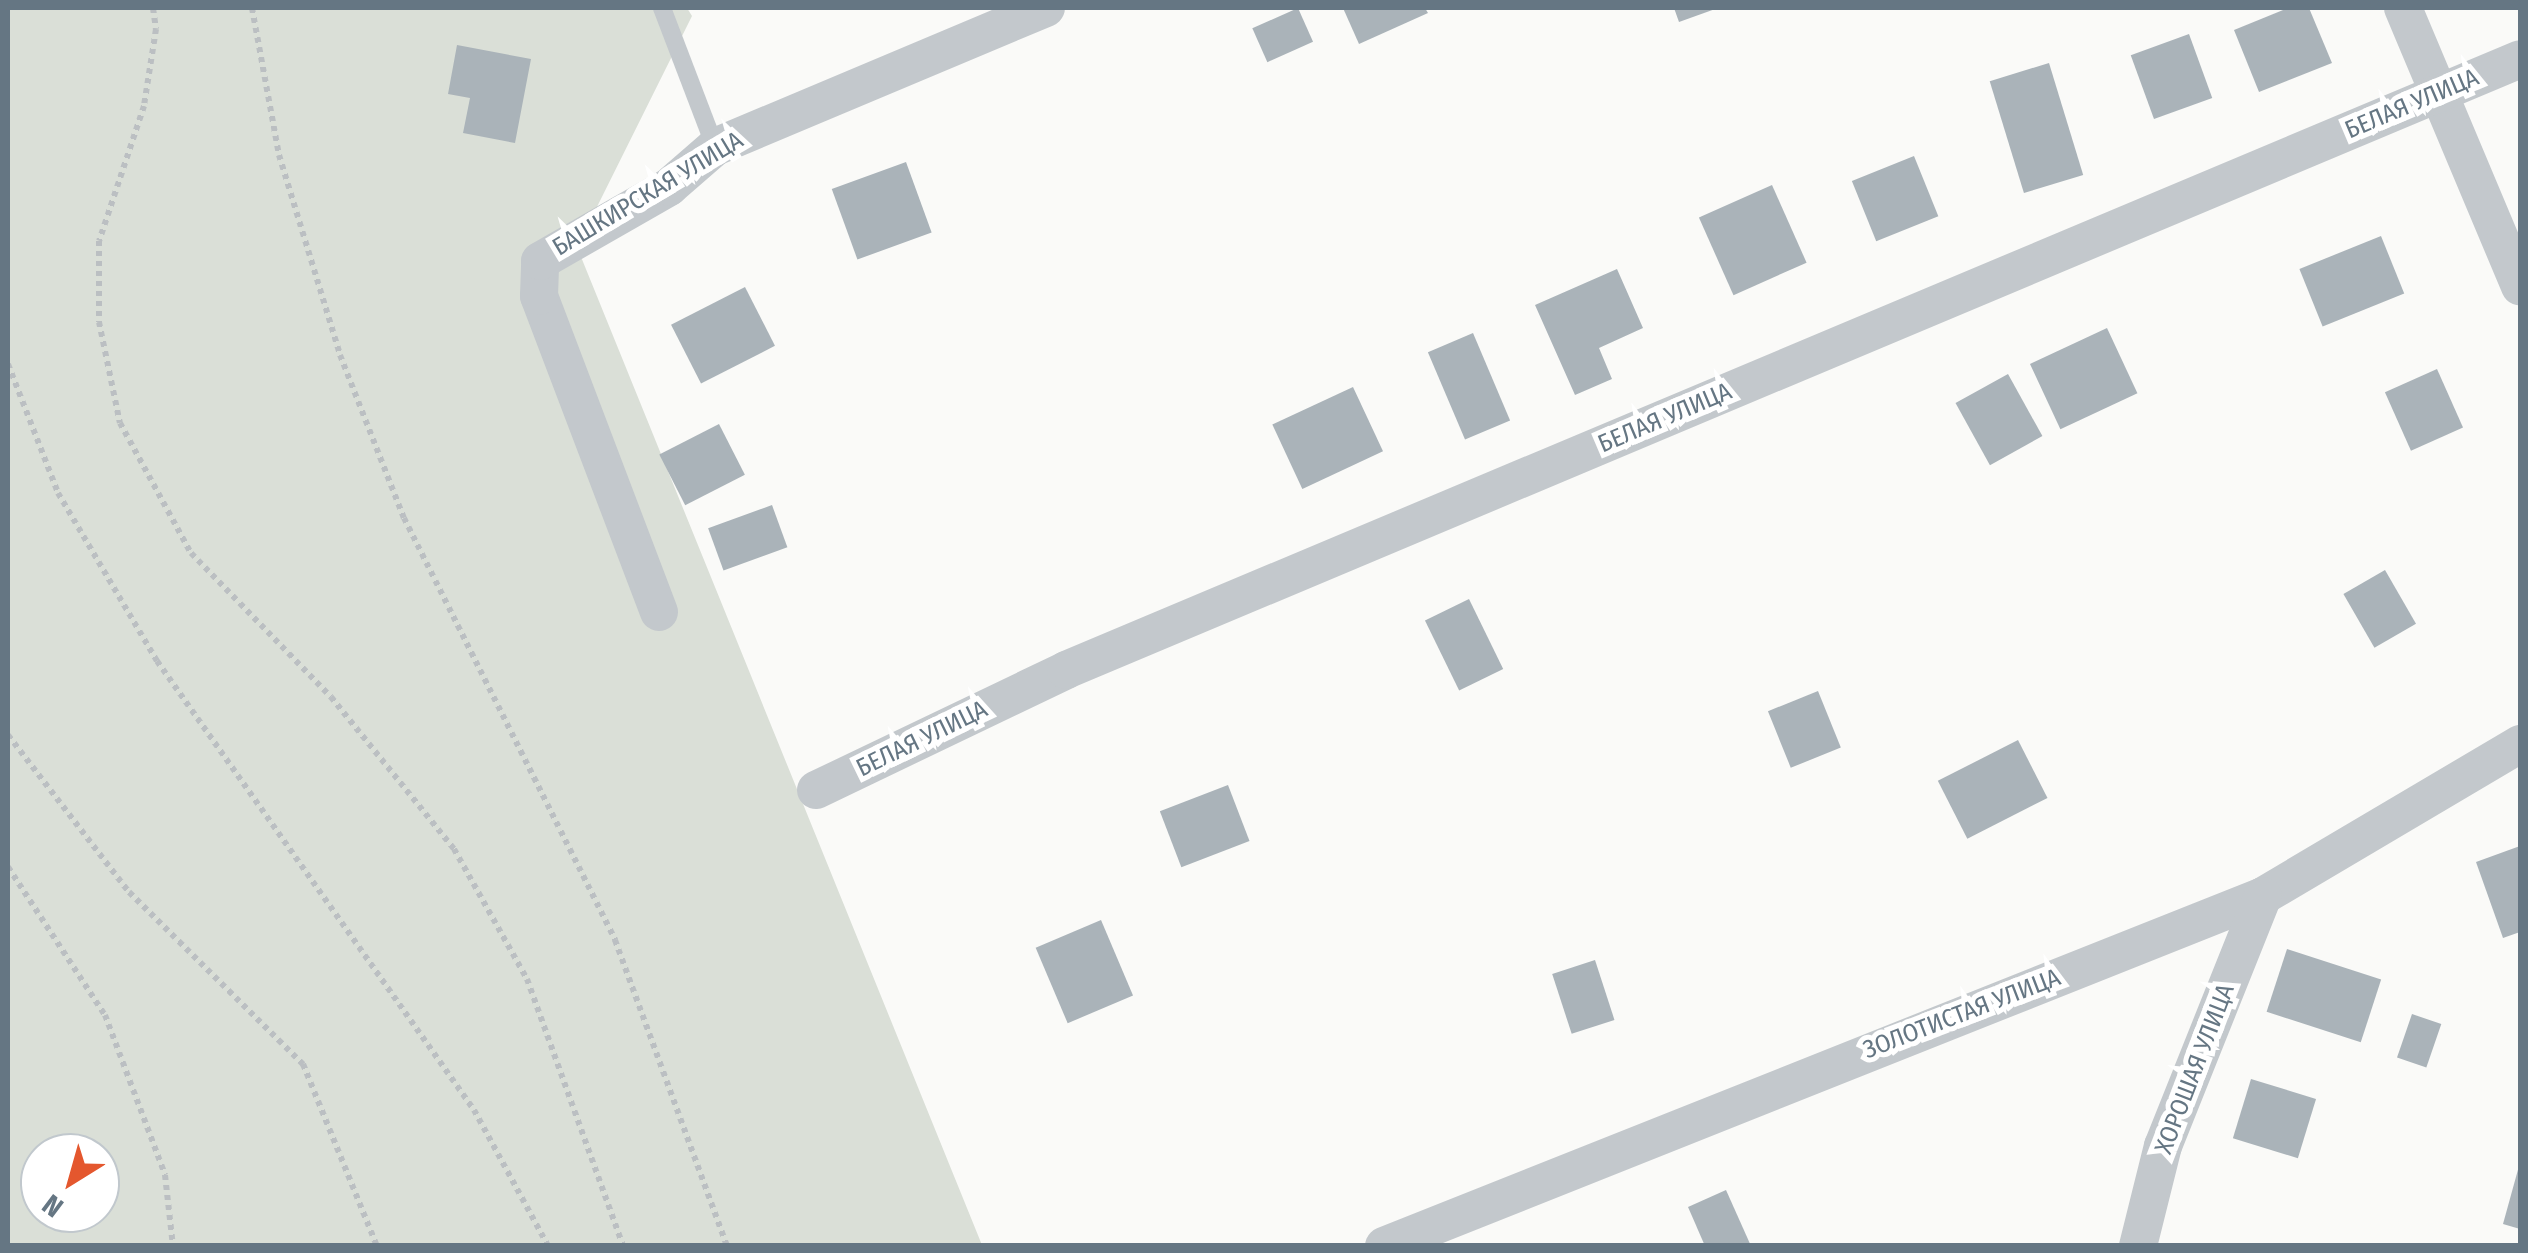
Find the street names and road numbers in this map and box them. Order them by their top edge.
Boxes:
street label: БЕЛАЯ УЛИЦА [2341,62,2483,146]
street label: БАШКИРСКАЯ УЛИЦА [547,125,749,263]
street label: БЕЛАЯ УЛИЦА [1594,376,1736,460]
street label: БЕЛАЯ УЛИЦА [852,694,992,784]
street label: ЗОЛОТИСТАЯ УЛИЦА [1859,963,2065,1065]
street label: ХОРОШАЯ УЛИЦА [2149,980,2241,1158]

